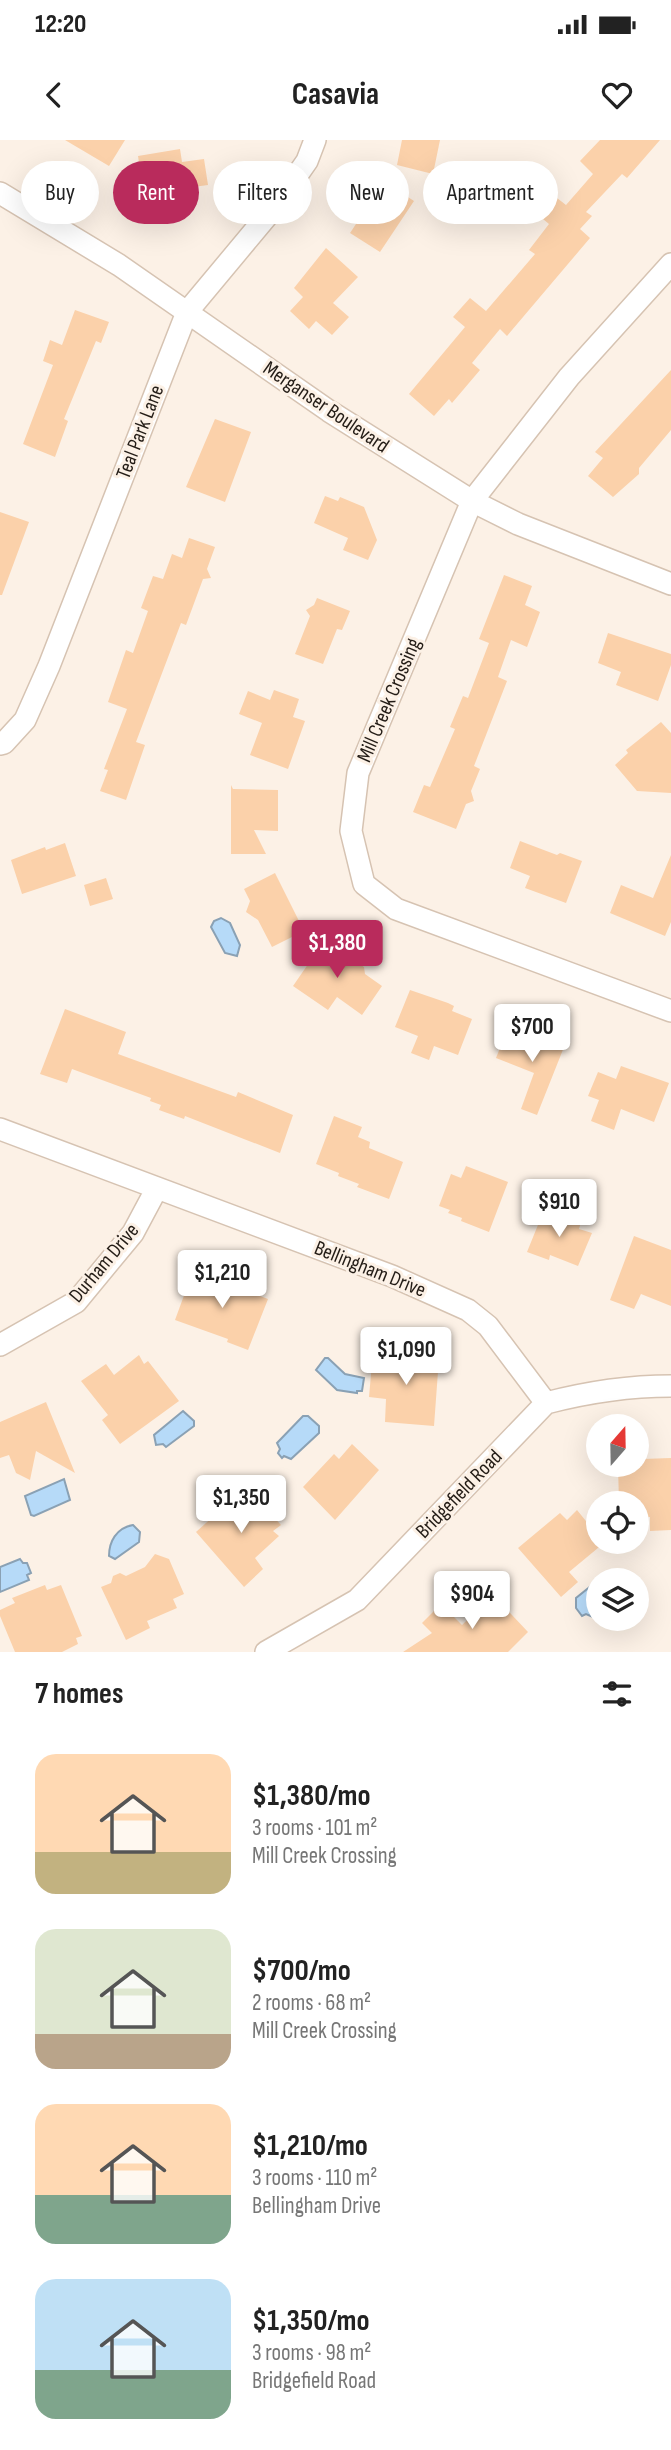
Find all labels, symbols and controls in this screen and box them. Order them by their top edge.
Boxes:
text: 12:20 [35,9,86,40]
text: Casavia [292,75,379,114]
icon: back [35,76,73,114]
icon: heart [598,76,636,114]
chip: Buy [21,161,99,224]
chip: Rent [113,161,199,224]
chip: Filters [213,161,312,224]
chip: New [326,161,409,224]
chip: Apartment [423,161,558,224]
street label: Merganser Boulevard [258,356,394,458]
street label: Teal Park Lane [111,382,169,482]
street label: Mill Creek Crossing [352,634,426,766]
pin: $1,380 [280,920,394,980]
text: $1,380 [308,929,366,957]
pin: $700 [491,1004,573,1064]
text: $700 [510,1013,554,1041]
pin: $910 [518,1180,600,1239]
text: $910 [538,1188,580,1216]
street label: Durham Drive [64,1218,144,1308]
street label: Bellingham Drive [311,1235,429,1303]
pin: $1,210 [165,1250,279,1310]
text: $1,210 [194,1259,250,1287]
pin: $1,090 [349,1328,463,1387]
text: $1,090 [376,1336,436,1364]
north arrow [586,1414,649,1477]
map controls [586,1414,649,1631]
street label: Bridgefield Road [411,1445,507,1543]
pin: $1,350 [184,1476,298,1535]
text: $1,350 [212,1484,270,1512]
button: locate [586,1491,649,1554]
button: layers [586,1568,649,1631]
pin: $904 [431,1572,513,1631]
text: $904 [450,1580,494,1608]
icon: filters [598,1675,636,1713]
text: 7 homes [35,1676,123,1712]
text: $1,380/mo [252,1778,370,1814]
icon: home [91,1782,175,1866]
text: 3 rooms · 101 m² [252,1814,377,1842]
text: Mill Creek Crossing [252,1842,397,1870]
text: $700/mo [252,1953,351,1989]
icon: home [91,1957,175,2041]
text: 2 rooms · 68 m² [252,1989,371,2017]
text: Mill Creek Crossing [252,2017,397,2045]
text: $1,210/mo [252,2128,368,2164]
icon: home [91,2132,175,2216]
text: 3 rooms · 110 m² [252,2164,377,2192]
text: Bellingham Drive [252,2192,381,2220]
text: $1,350/mo [252,2303,369,2339]
icon: home [91,2307,175,2391]
text: 3 rooms · 98 m² [252,2339,371,2367]
text: Bridgefield Road [252,2367,376,2395]

